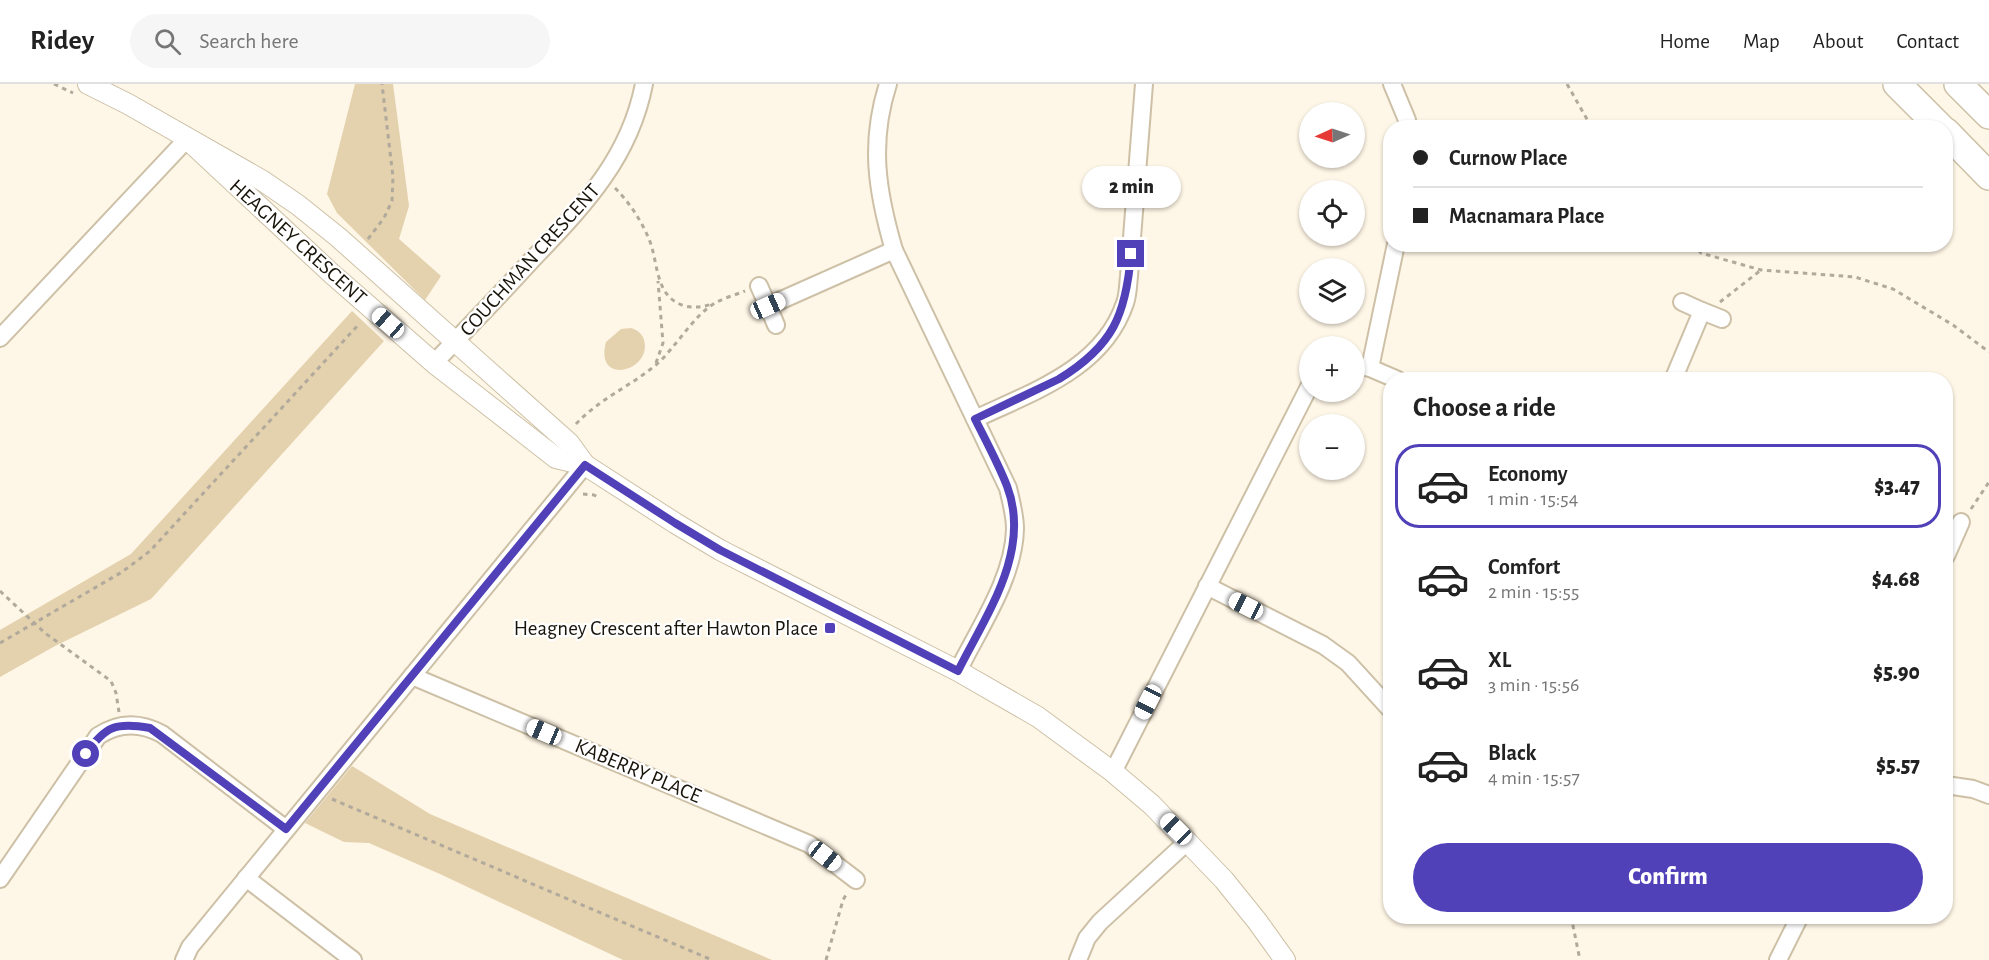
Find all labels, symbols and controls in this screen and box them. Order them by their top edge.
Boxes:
search box [130,14,550,68]
icon: search [151,25,184,58]
text: Ridey [30,27,94,55]
text: Search here [199,30,299,52]
text: Home [1659,31,1710,52]
text: Map [1743,31,1780,52]
text: About [1813,31,1863,52]
text: Contact [1896,31,1959,52]
north arrow [1299,102,1365,168]
map controls [1299,102,1365,480]
text: Curnow Place [1449,147,1567,169]
callout: 2 min [1082,167,1180,209]
street label: HEAGNEY CRESCENT [226,175,370,309]
text: 2 min [1109,177,1154,197]
street label: COUCHMAN CRESCENT [456,180,604,340]
button: locate [1299,180,1365,246]
text: Macnamara Place [1449,205,1604,227]
route end [1117,240,1144,267]
button: layers [1299,258,1365,324]
car [748,290,788,322]
car [369,304,407,342]
button: + [1299,336,1365,402]
text: Choose a ride [1413,394,1556,421]
button: − [1299,414,1365,480]
icon: car [1416,459,1470,513]
text: Economy [1488,463,1568,485]
text: $3.47 [1874,475,1920,497]
text: 1 min · 15:54 [1488,489,1578,509]
icon: car [1416,552,1470,606]
text: Comfort [1488,556,1560,578]
text: $4.68 [1872,568,1920,590]
text: 2 min · 15:55 [1488,582,1579,602]
car [1226,590,1266,622]
place label: Heagney Crescent after Hawton Place [514,618,818,639]
marker: Heagney Crescent after Hawton Place [823,621,837,635]
icon: car [1416,645,1470,699]
text: XL [1488,649,1511,671]
text: $5.90 [1873,661,1920,683]
text: 3 min · 15:56 [1488,675,1579,695]
car [1132,682,1164,722]
car [524,717,564,747]
street label: KABERRY PLACE [572,735,704,807]
icon: car [1416,738,1470,792]
route start [72,740,99,767]
text: Black [1488,742,1536,764]
text: $5.57 [1876,754,1920,776]
text: 4 min · 15:57 [1488,768,1580,788]
car [1157,810,1195,848]
car [805,838,845,874]
button: Confirm [1413,843,1923,912]

